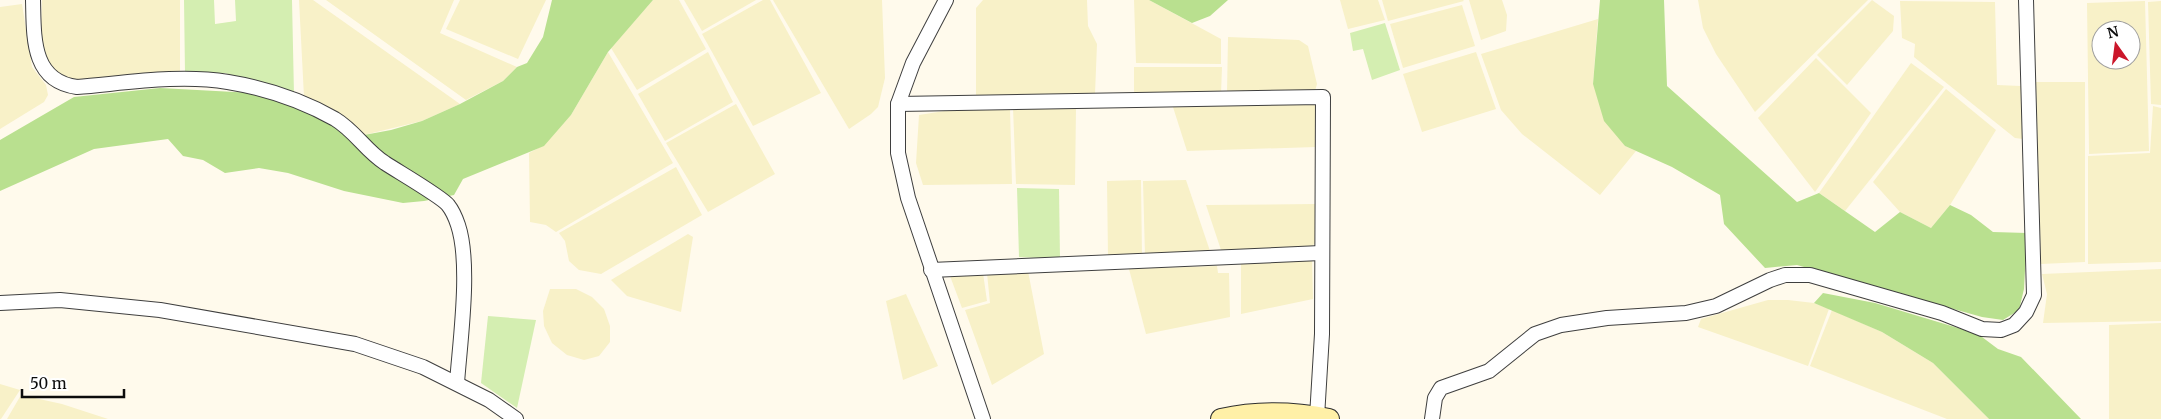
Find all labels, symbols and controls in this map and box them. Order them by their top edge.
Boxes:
north arrow [2091,20,2141,70]
text: N [2105,22,2120,42]
scale bar [22,366,125,398]
text: 50 m [30,374,67,393]

